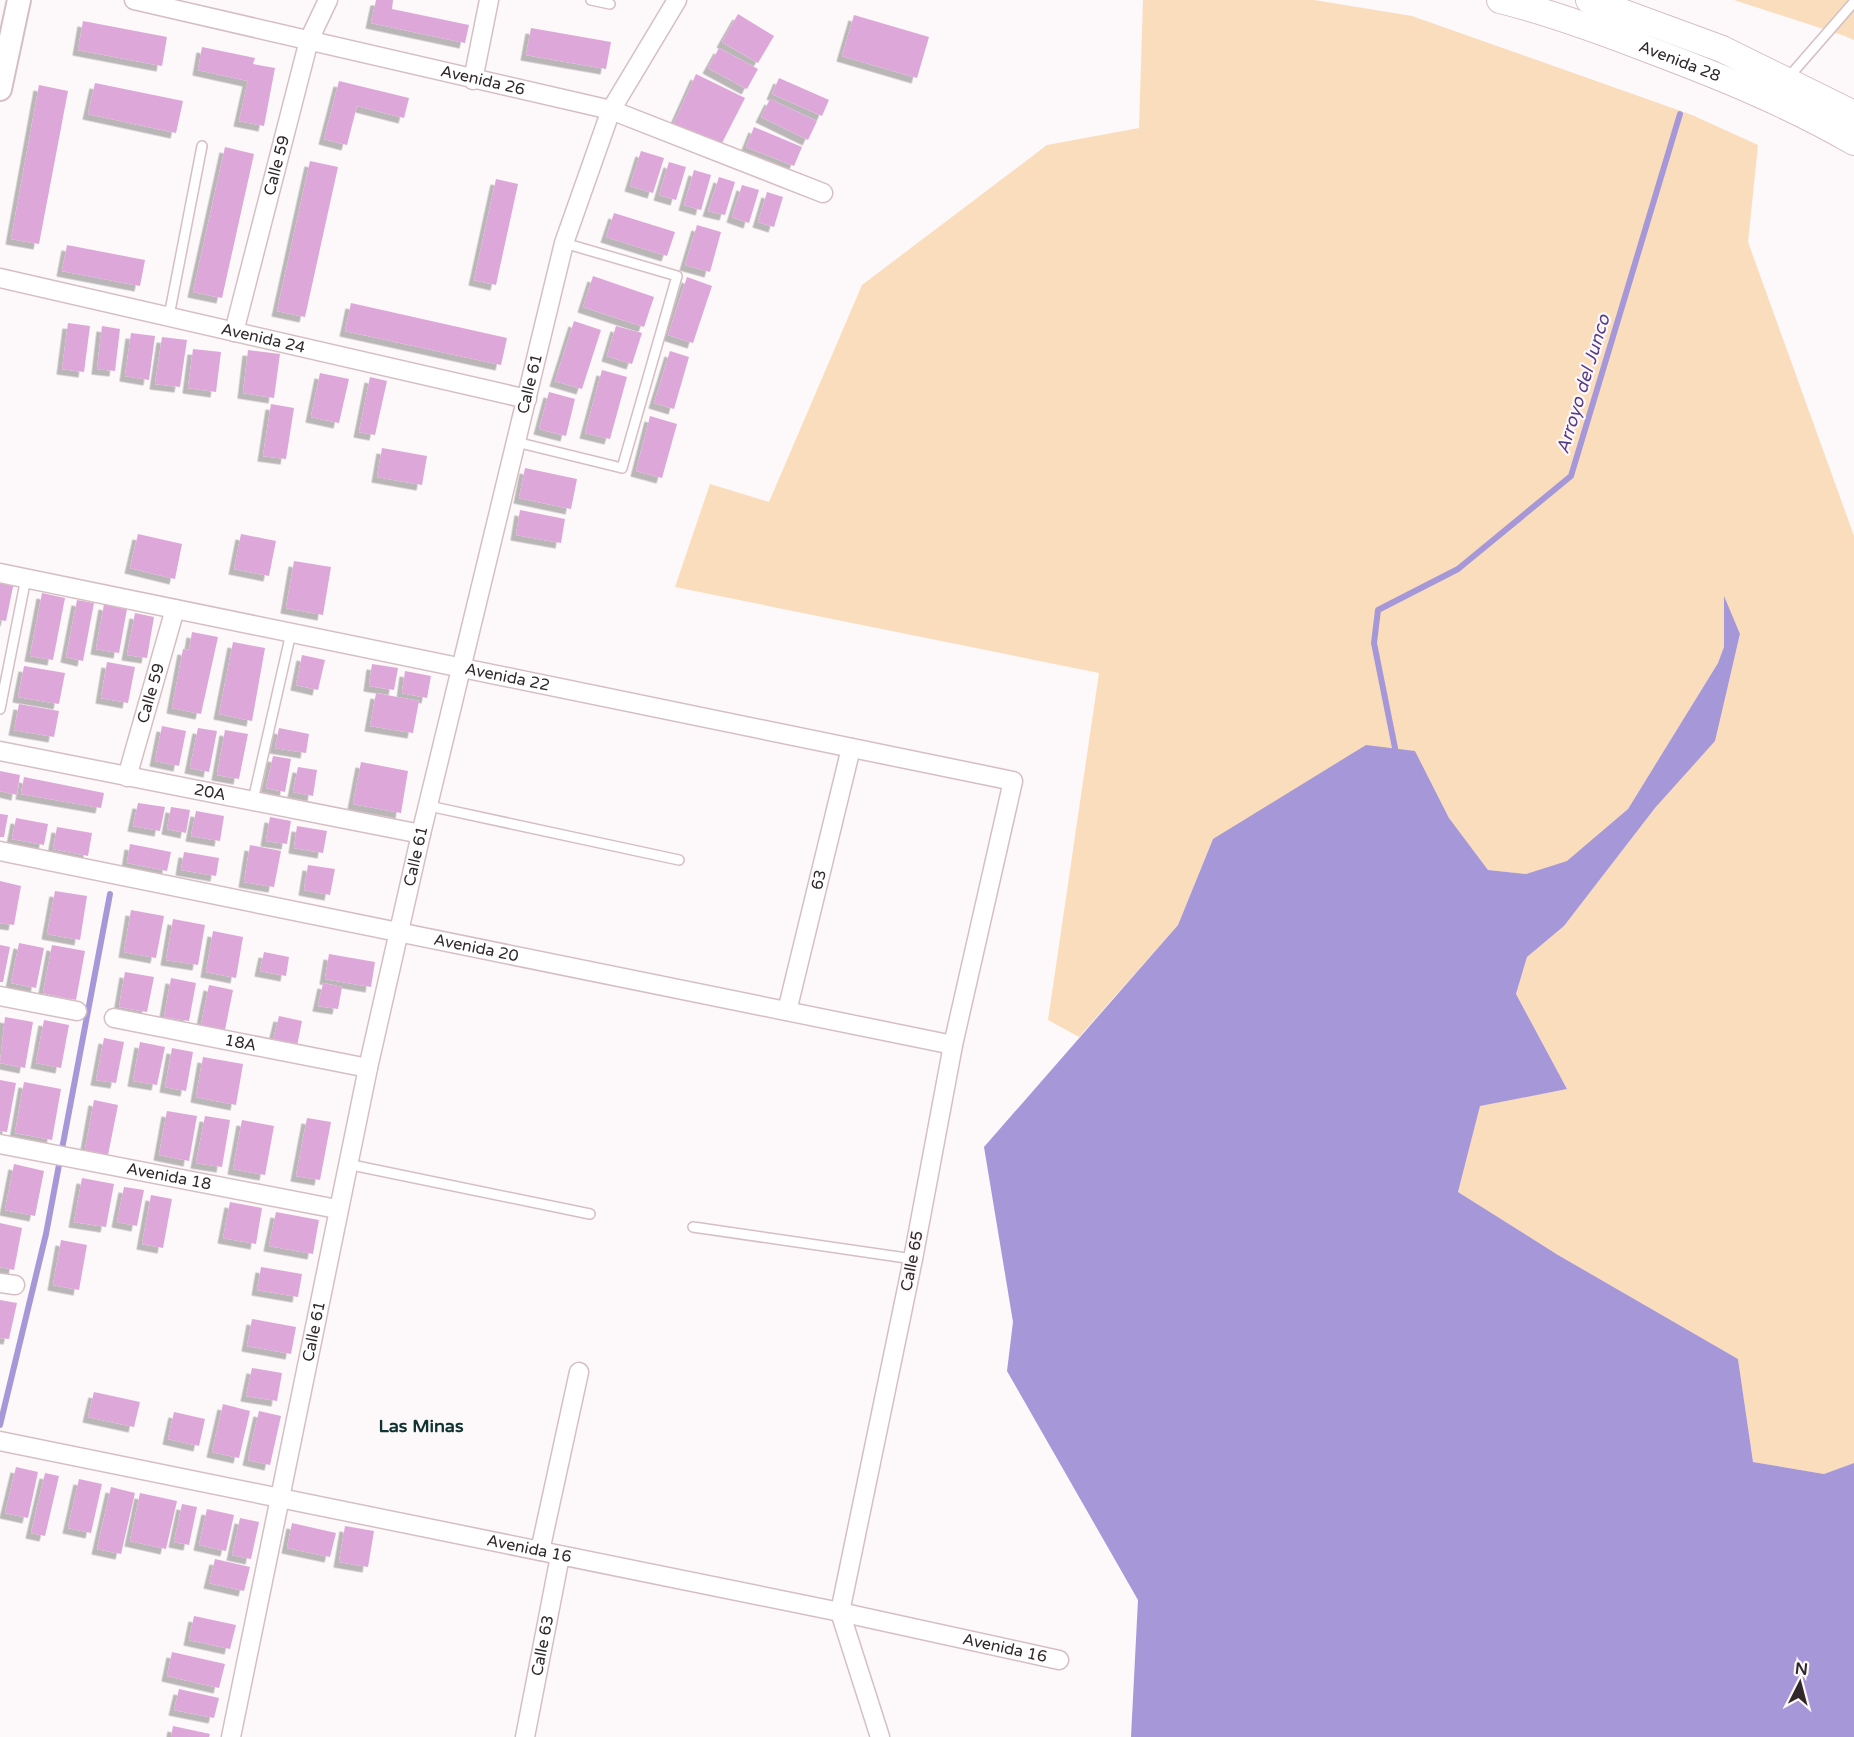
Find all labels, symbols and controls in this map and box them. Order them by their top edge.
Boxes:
street label: Avenida 28 [1636,37,1723,87]
street label: Avenida 26 [439,61,527,100]
street label: Calle 59 [259,133,294,198]
water label: Arroyo del Junco [1551,311,1615,456]
street label: Avenida 24 [219,319,307,358]
street label: Calle 61 [513,352,547,416]
street label: Avenida 22 [463,659,552,696]
street label: Calle 59 [133,661,169,726]
street label: 20A [192,779,228,805]
street label: Calle 61 [399,824,433,888]
street label: 63 [807,868,831,892]
street label: Avenida 20 [432,930,520,966]
street label: 18A [223,1030,258,1056]
street label: Avenida 18 [125,1159,213,1195]
street label: Calle 65 [896,1229,928,1293]
street label: Calle 61 [298,1299,330,1364]
district label: Las Minas [378,1415,464,1437]
street label: Avenida 16 [485,1530,573,1567]
street label: Calle 63 [527,1614,558,1678]
street label: Avenida 16 [961,1629,1049,1667]
north arrow [1770,1653,1830,1713]
text: N [1794,1658,1809,1680]

